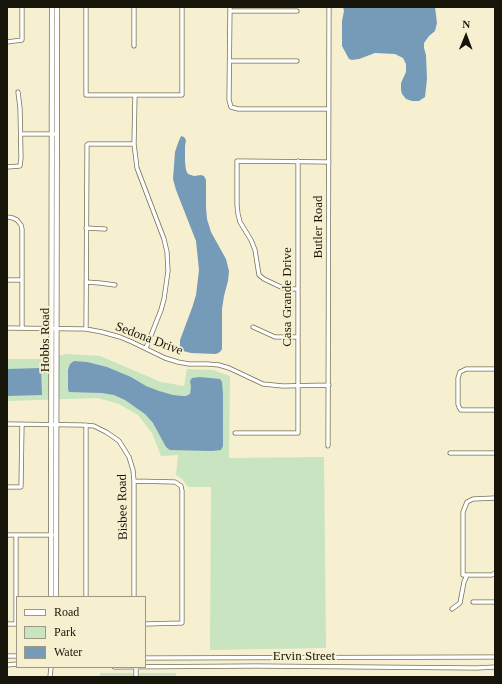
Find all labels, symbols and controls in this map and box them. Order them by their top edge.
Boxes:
north arrow [446,16,486,56]
text: N [462,18,470,30]
street label: Butler Road [311,195,327,259]
street label: Casa Grande Drive [280,247,296,347]
street label: Hobbs Road [38,308,54,372]
street label: Sedona Drive [113,319,185,359]
street label: Bisbee Road [115,474,131,540]
legend [16,596,146,668]
text: Road [54,605,79,619]
text: Park [54,625,76,639]
text: Water [54,645,82,659]
street label: Ervin Street [273,649,335,665]

